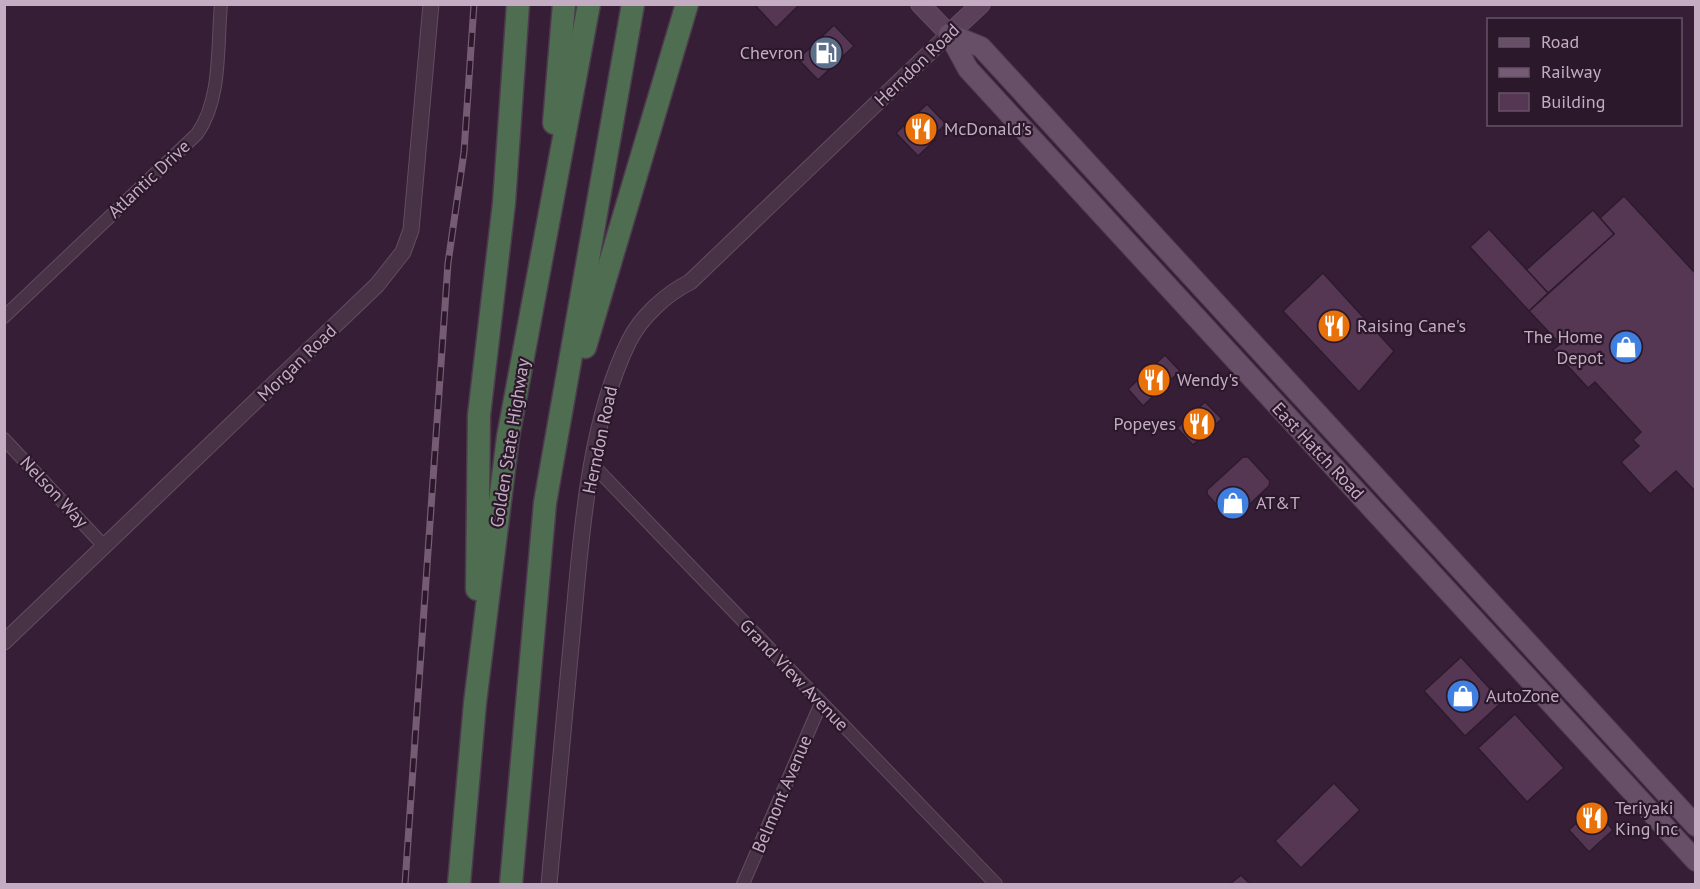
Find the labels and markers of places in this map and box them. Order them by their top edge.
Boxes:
fuel station icon: Chevron [808,35,844,71]
place label: Chevron [740,41,803,64]
restaurant icon: McDonald's [903,111,939,147]
place label: McDonald's [944,117,1032,140]
restaurant icon: Raising Cane's [1316,308,1352,344]
place label: Raising Cane's [1357,314,1466,337]
place label: The Home Depot [1524,325,1603,369]
shop icon: The Home Depot [1608,329,1644,365]
restaurant icon: Wendy's [1136,362,1172,398]
place label: Wendy's [1177,368,1239,391]
restaurant icon: Popeyes [1181,406,1217,442]
place label: Popeyes [1114,412,1176,435]
shop icon: AT&T [1215,485,1251,521]
place label: AT&T [1256,491,1300,514]
shop icon: AutoZone [1445,678,1481,714]
place label: AutoZone [1486,684,1559,707]
place label: Teriyaki King Inc [1615,796,1678,840]
restaurant icon: Teriyaki King Inc [1574,800,1610,836]

